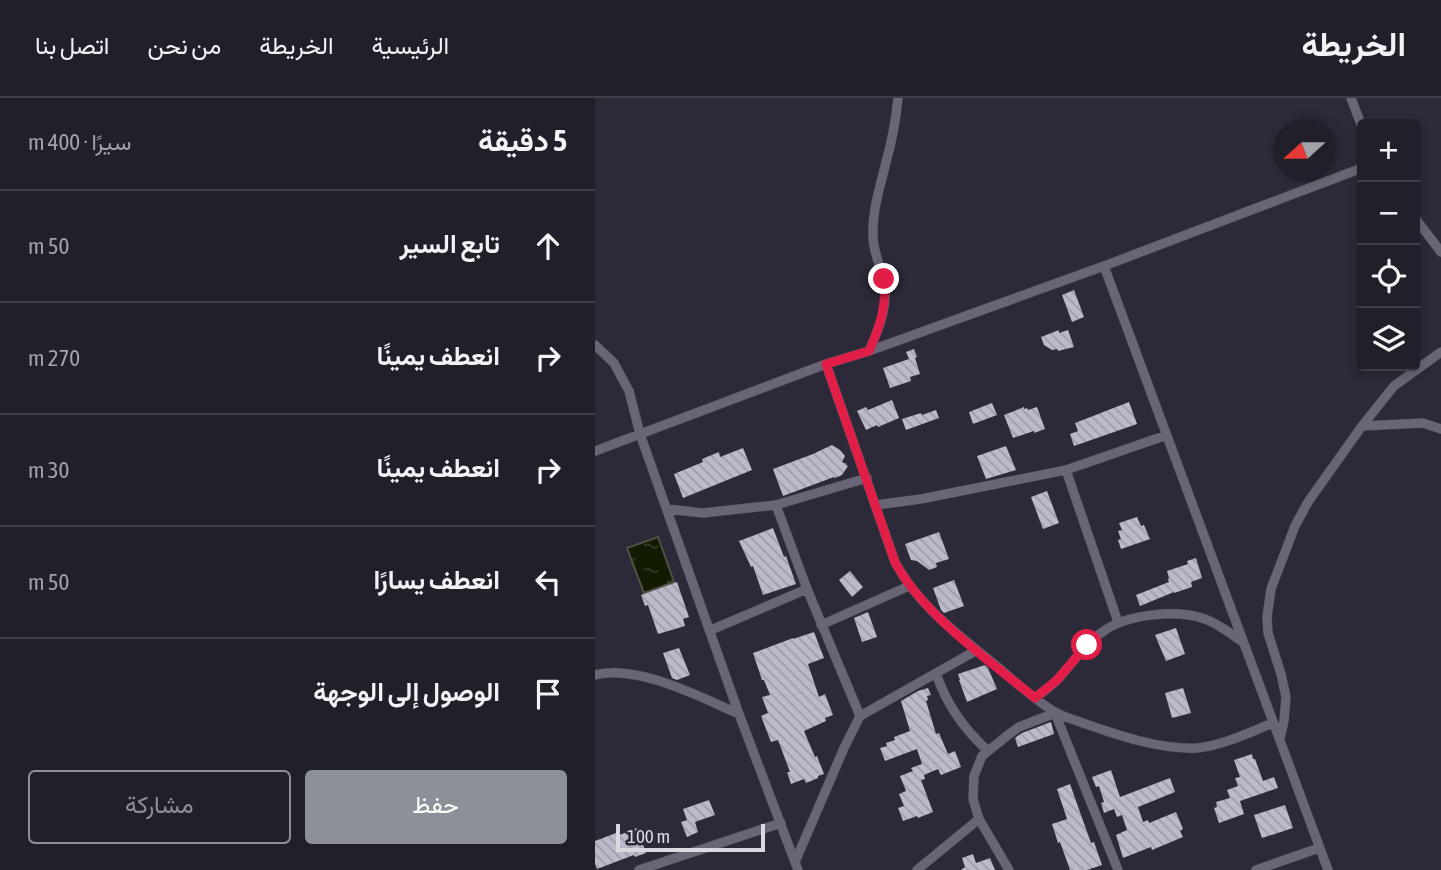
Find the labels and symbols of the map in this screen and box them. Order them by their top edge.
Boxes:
north arrow [1273,119,1336,182]
route end [868,263,899,294]
route start [1071,629,1102,660]
scale bar [616,821,765,853]

